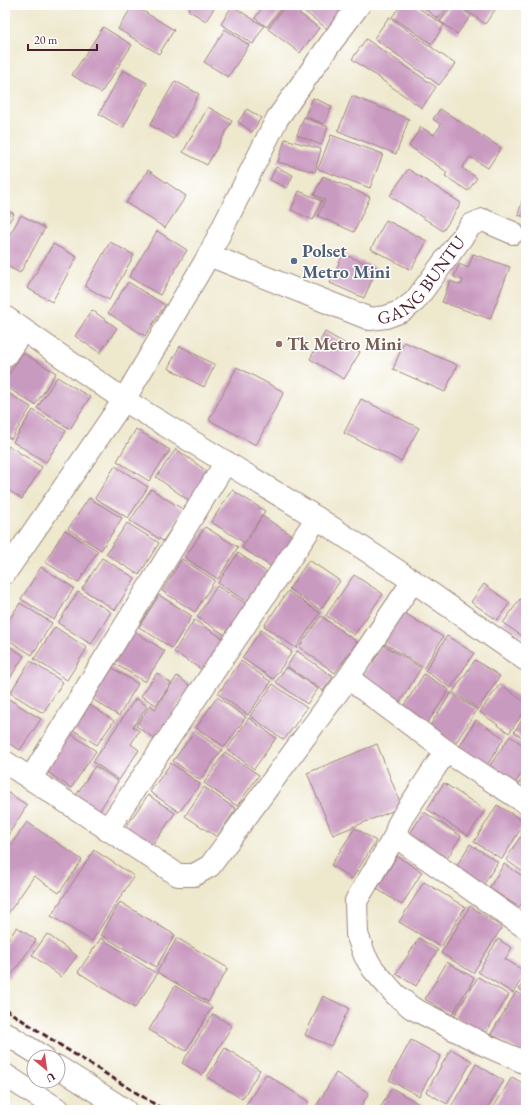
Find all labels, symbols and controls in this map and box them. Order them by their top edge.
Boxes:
scale bar [28,26,97,52]
text: 20 m [34,32,58,48]
street label: GANG BUNTU [376,230,471,329]
place label: Polset Metro Mini [302,239,391,283]
marker: Polset Metro Mini [289,256,299,266]
place label: Tk Metro Mini [287,332,403,355]
marker: Tk Metro Mini [274,339,284,349]
north arrow [26,1049,66,1089]
text: U [43,1070,58,1086]

